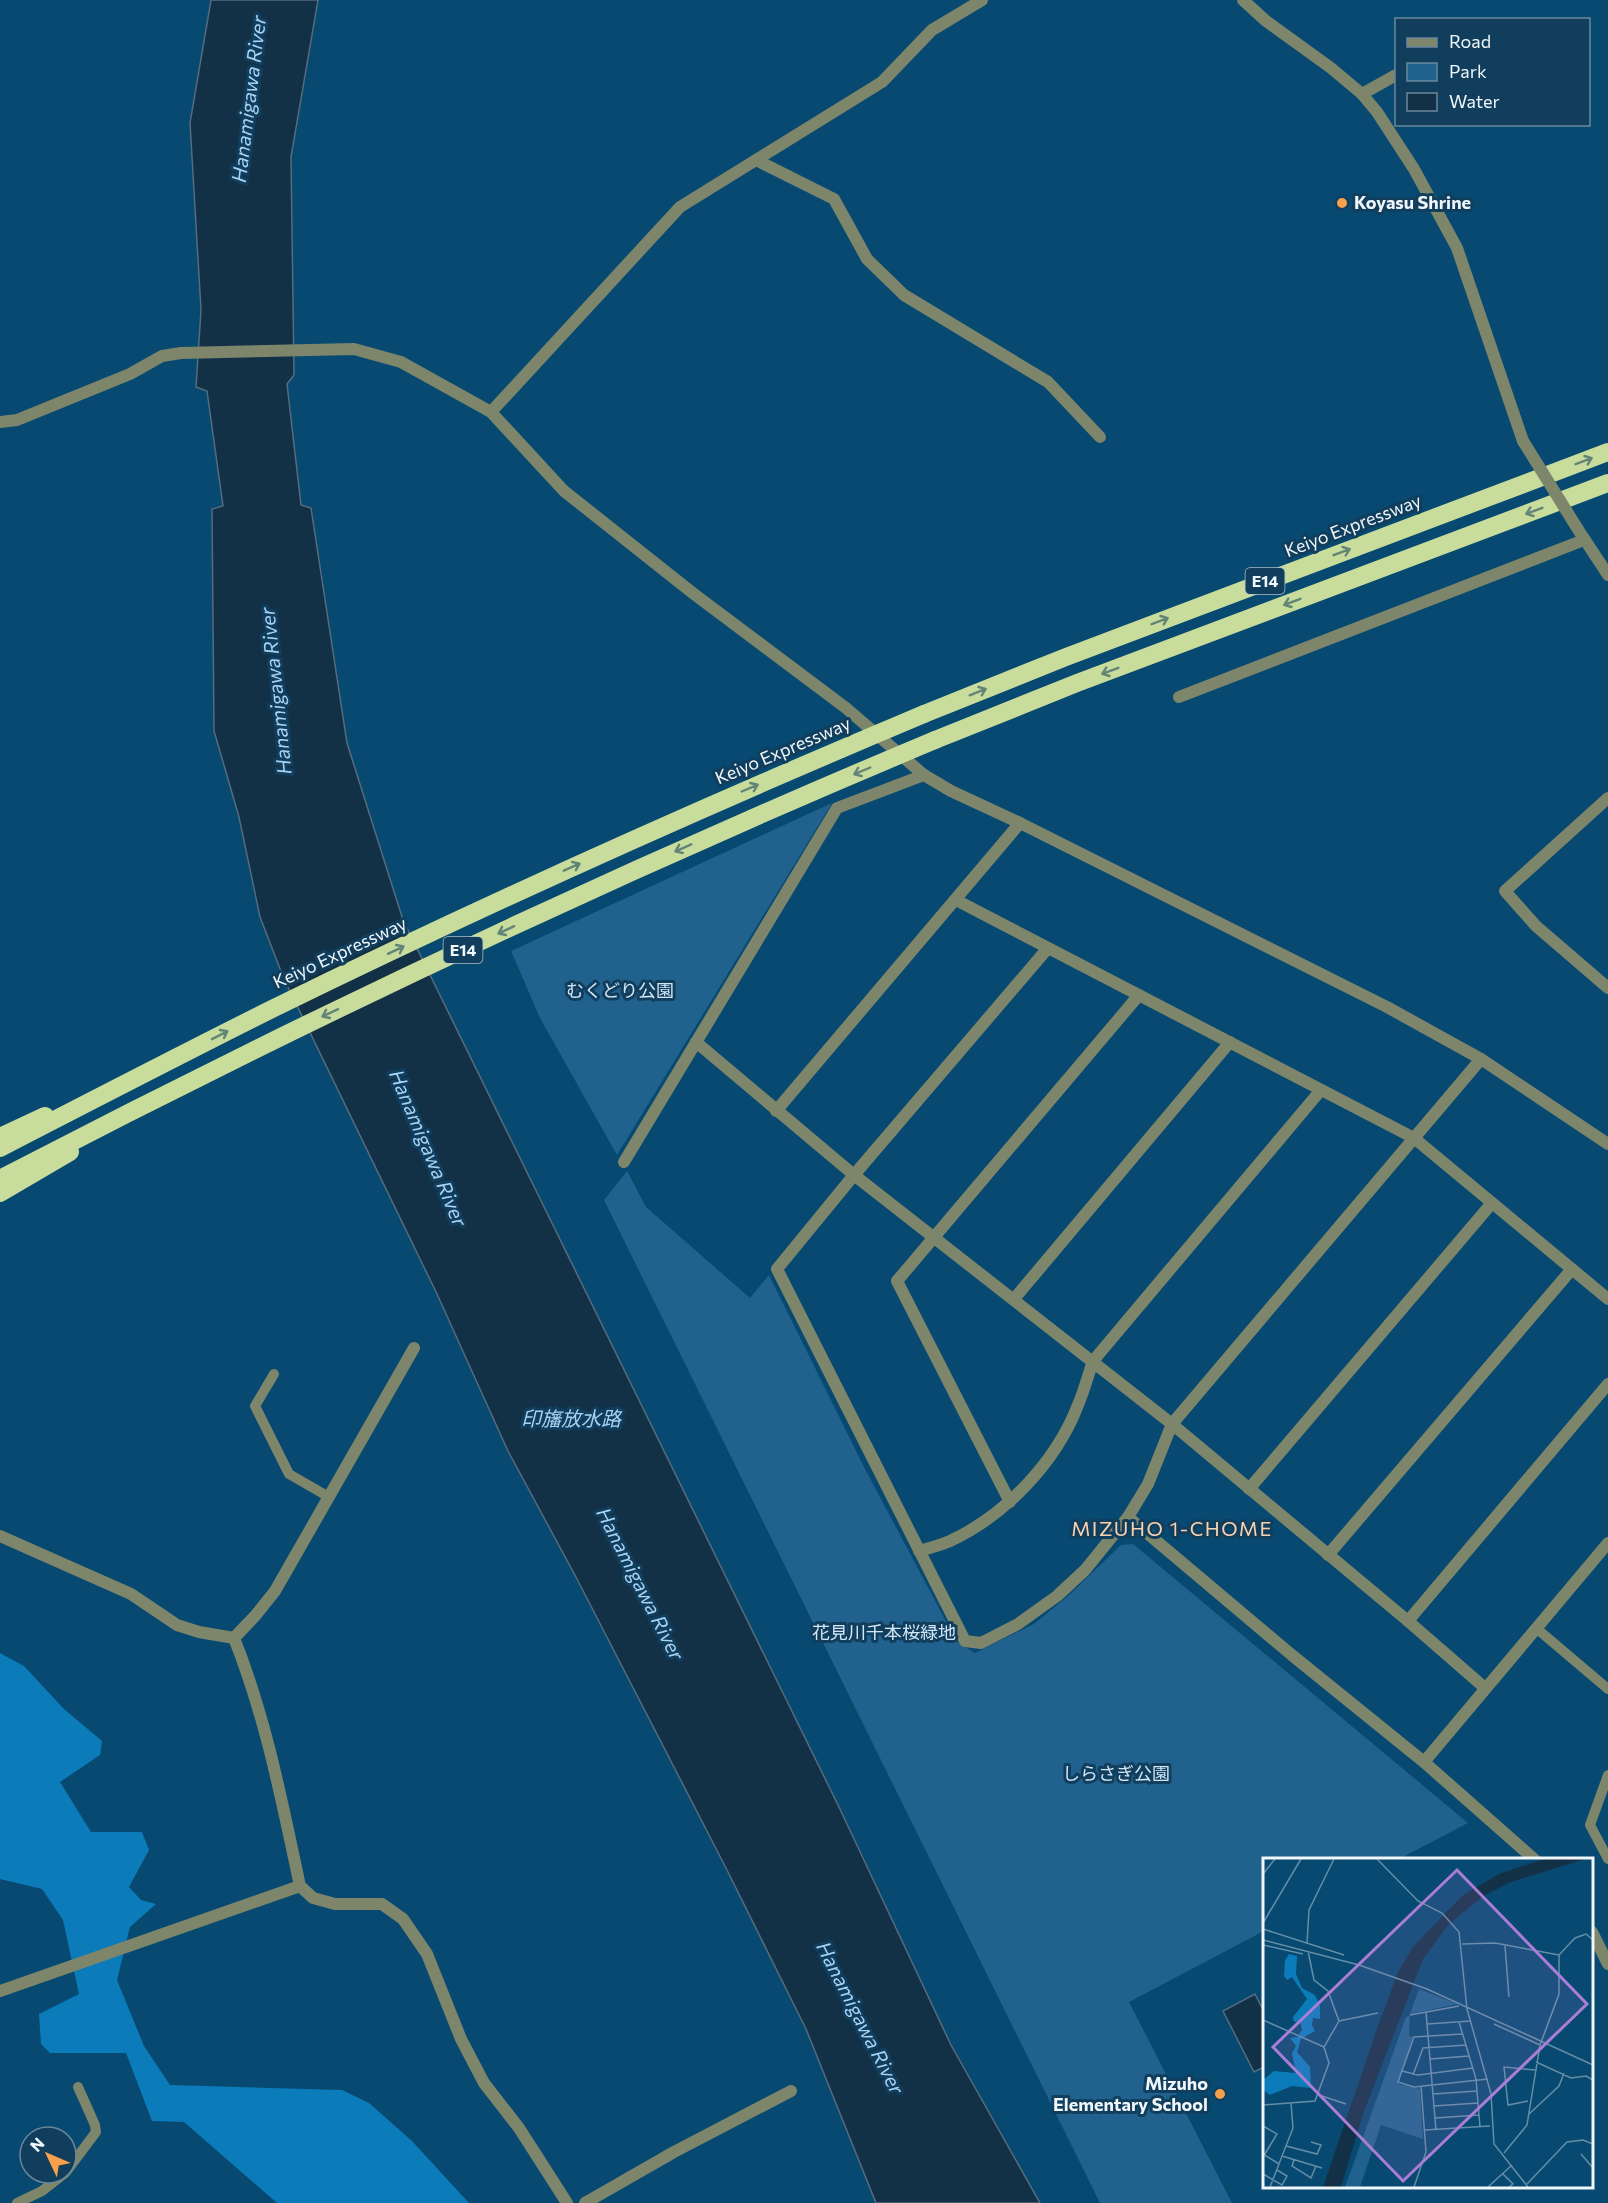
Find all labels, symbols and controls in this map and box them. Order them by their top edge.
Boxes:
water label: Hanamigawa River [226,13,270,184]
legend [1395,18,1590,126]
text: Road [1449,30,1491,52]
text: Park [1449,60,1487,82]
text: Water [1449,90,1500,112]
place label: Koyasu Shrine [1354,191,1471,213]
marker: Koyasu Shrine [1335,196,1349,210]
one-way arrow [1574,454,1592,465]
street label: Keiyo Expressway [1281,489,1424,561]
one-way arrow [1525,506,1543,517]
one-way arrow [1333,546,1351,557]
road number: E14 [1246,568,1284,594]
one-way arrow [1283,597,1302,608]
water label: Hanamigawa River [254,605,296,776]
one-way arrow [1150,615,1169,626]
one-way arrow [1101,666,1120,677]
one-way arrow [969,686,987,697]
street label: Keiyo Expressway [712,712,854,789]
one-way arrow [853,766,871,777]
one-way arrow [741,781,759,793]
one-way arrow [674,843,692,854]
one-way arrow [563,861,581,872]
street label: Keiyo Expressway [269,911,410,993]
one-way arrow [497,924,515,936]
road number: E14 [444,937,482,963]
one-way arrow [386,944,404,956]
park label: むくどり公園 [566,979,674,1001]
one-way arrow [321,1008,339,1020]
one-way arrow [211,1029,229,1041]
water label: Hanamigawa River [385,1066,473,1231]
water label: 印旛放水路 [521,1406,623,1430]
water label: Hanamigawa River [592,1503,690,1665]
district label: MIZUHO 1-CHOME [1071,1516,1273,1540]
park label: 花見川千本桜緑地 [812,1621,956,1643]
park label: しらさぎ公園 [1062,1762,1170,1784]
inset map [1263,1858,1593,2188]
water label: Hanamigawa River [812,1937,910,2099]
place label: Mizuho Elementary School [1053,2072,1208,2115]
marker: Mizuho Elementary School [1213,2087,1227,2101]
north arrow [18,2125,78,2185]
text: N [26,2133,48,2155]

